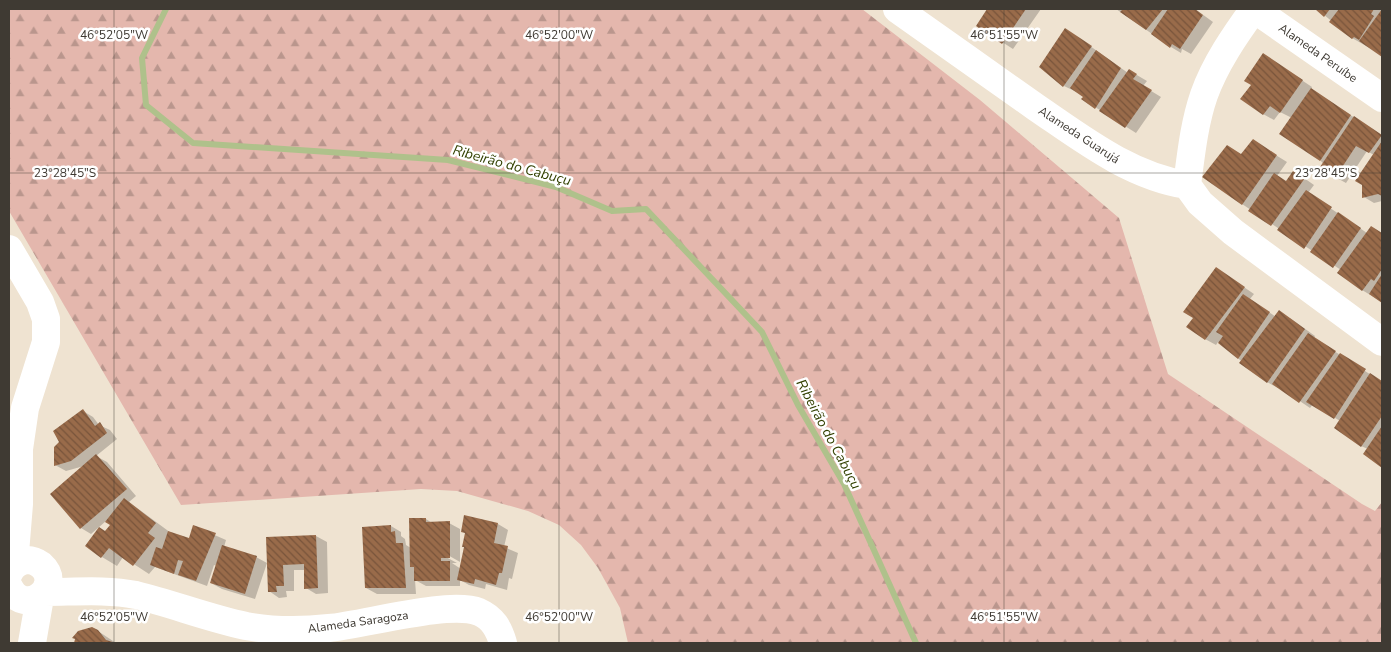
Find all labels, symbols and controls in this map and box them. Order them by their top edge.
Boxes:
street label: Alameda Peruíbe [1275,20,1361,86]
text: 46°52'05"W [80,27,148,43]
text: 46°52'00"W [525,27,593,43]
text: 46°51'55"W [970,27,1038,43]
street label: Alameda Guarujá [1035,103,1123,167]
water label: Ribeirão do Cabuçu [451,141,573,190]
text: 23°28'45"S [34,165,96,181]
text: 23°28'45"S [1295,165,1357,181]
water label: Ribeirão do Cabuçu [792,376,866,493]
street label: Alameda Saragoza [307,607,409,637]
text: 46°52'05"W [80,609,148,625]
text: 46°52'00"W [525,609,593,625]
text: 46°51'55"W [970,609,1038,625]

